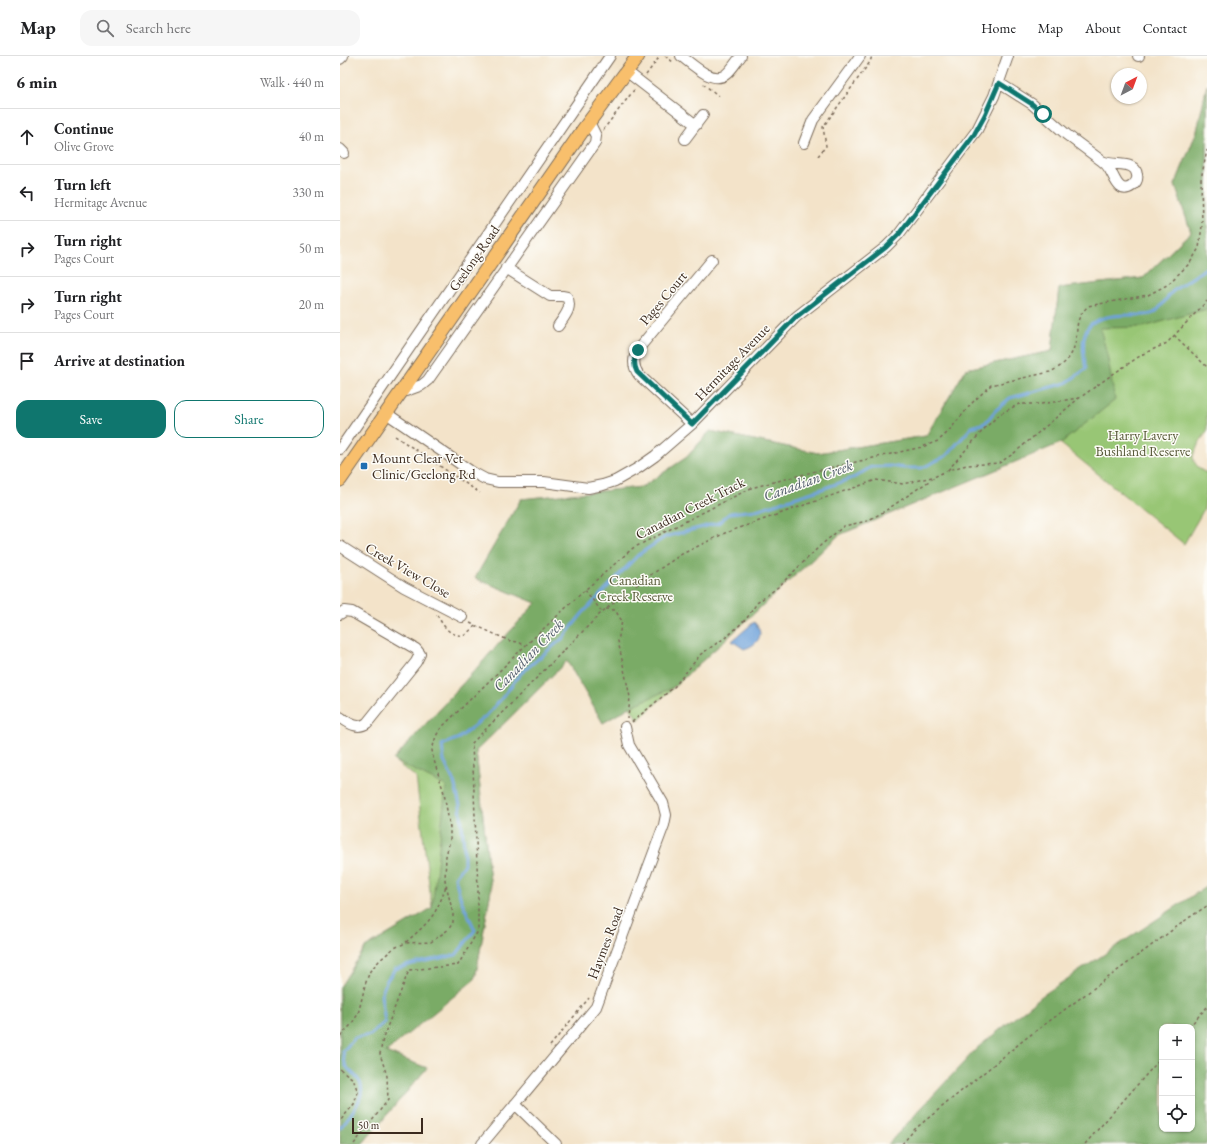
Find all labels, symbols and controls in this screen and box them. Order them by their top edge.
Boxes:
search box [80,10,360,46]
text: Map [20,15,56,40]
icon: search [94,17,116,39]
text: Search here [126,18,191,37]
text: Home [981,19,1016,37]
text: Map [1038,19,1063,37]
text: About [1085,19,1121,37]
text: Contact [1143,19,1187,37]
north arrow [1111,68,1147,104]
text: 6 min [16,71,57,93]
text: Walk · 440 m [260,74,324,91]
route start [1034,105,1052,123]
text: Continue [54,119,114,138]
icon: ahead [16,126,38,148]
text: 40 m [299,128,324,145]
text: Olive Grove [54,138,114,155]
text: Turn left [54,175,111,194]
icon: left [16,182,38,204]
text: 330 m [293,184,324,201]
text: Hermitage Avenue [54,194,147,211]
street label: Geelong Road [445,221,504,295]
text: Turn right [54,231,122,250]
icon: right [16,238,38,260]
text: 50 m [299,240,324,257]
text: Pages Court [54,250,114,267]
street label: Pages Court [635,267,691,329]
text: Turn right [54,287,122,306]
icon: right [16,294,38,316]
text: 20 m [299,296,324,313]
text: Pages Court [54,306,114,323]
street label: Hermitage Avenue [691,319,774,404]
route end [629,341,647,359]
icon: arrive [16,350,38,372]
text: Arrive at destination [54,351,185,370]
button: Save [16,400,166,438]
button: Share [174,400,324,438]
park label: Harry Lavery Bushland Reserve [1096,426,1191,460]
place label: Mount Clear Vet Clinic/Geelong Rd [372,449,476,483]
water label: Canadian Creek [761,455,855,505]
marker: Mount Clear Vet Clinic/Geelong Rd [359,461,369,471]
street label: Canadian Creek Track [632,473,748,543]
street label: Creek View Close [362,538,454,602]
park label: Canadian Creek Reserve [597,571,674,605]
water label: Canadian Creek [489,615,568,695]
street label: Haymes Road [583,903,627,982]
map controls [1159,1024,1195,1132]
button: + [1159,1024,1195,1060]
button: − [1159,1060,1195,1096]
button: locate [1159,1096,1195,1132]
scale bar [352,1116,423,1135]
text: 50 m [358,1118,379,1132]

